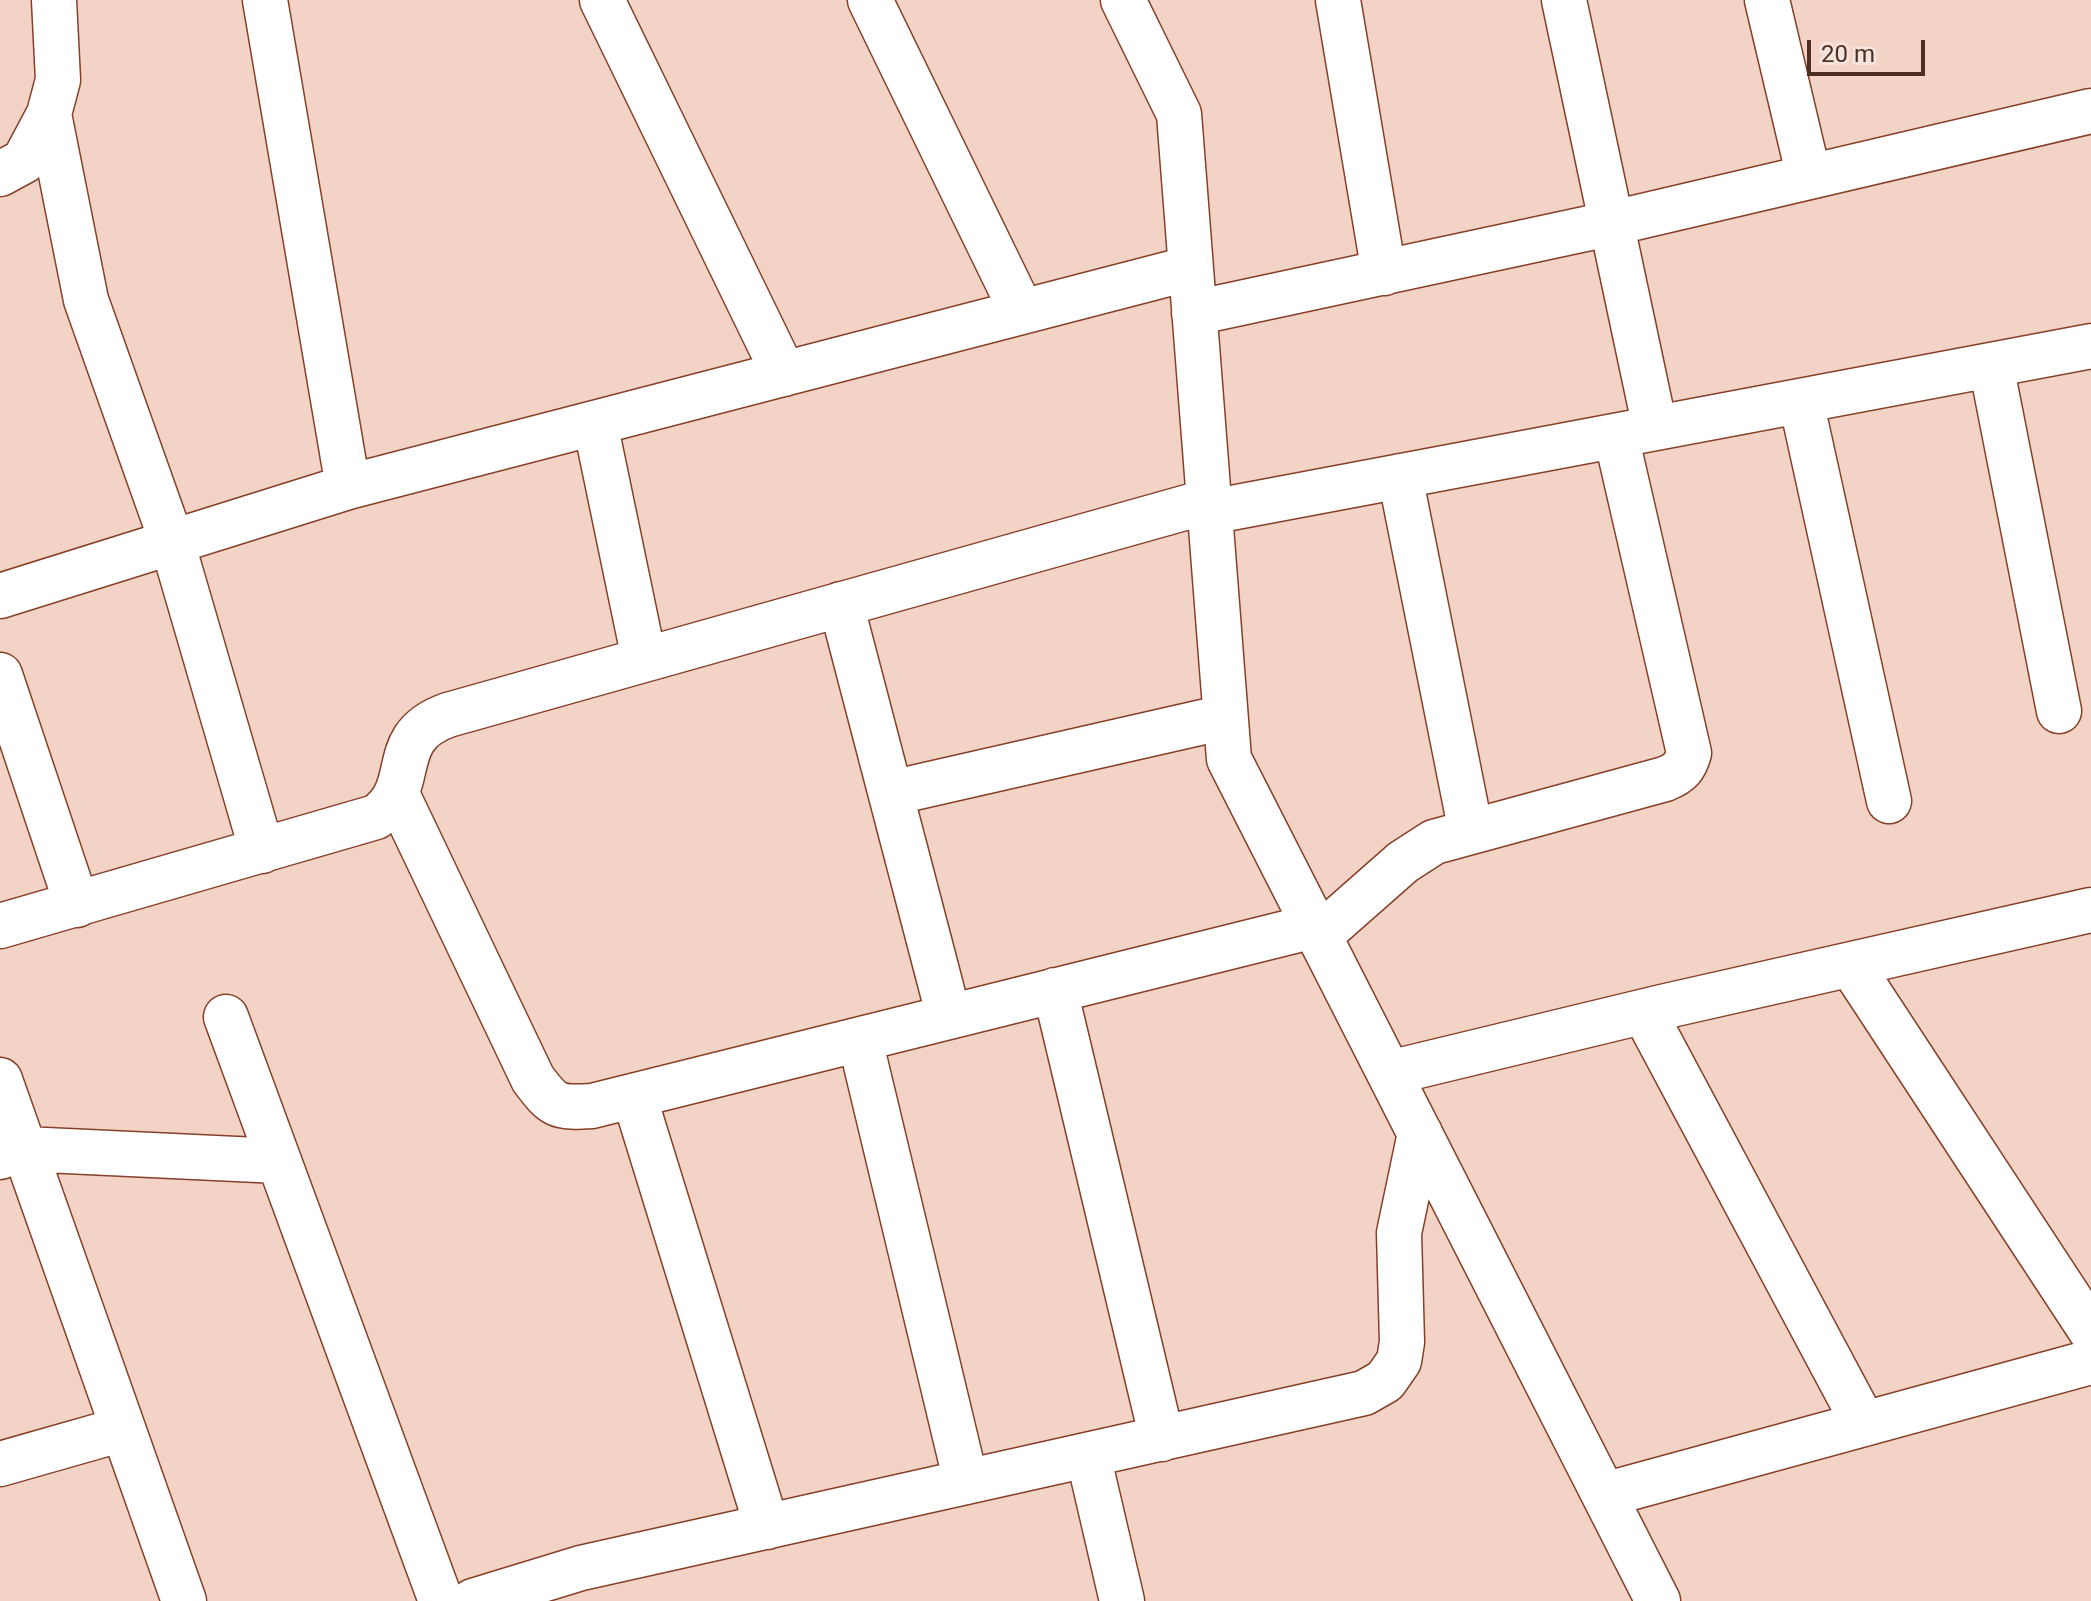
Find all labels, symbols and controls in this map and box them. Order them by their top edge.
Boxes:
scale bar [1811,24,1929,74]
text: 20 m [1821,40,1875,68]

